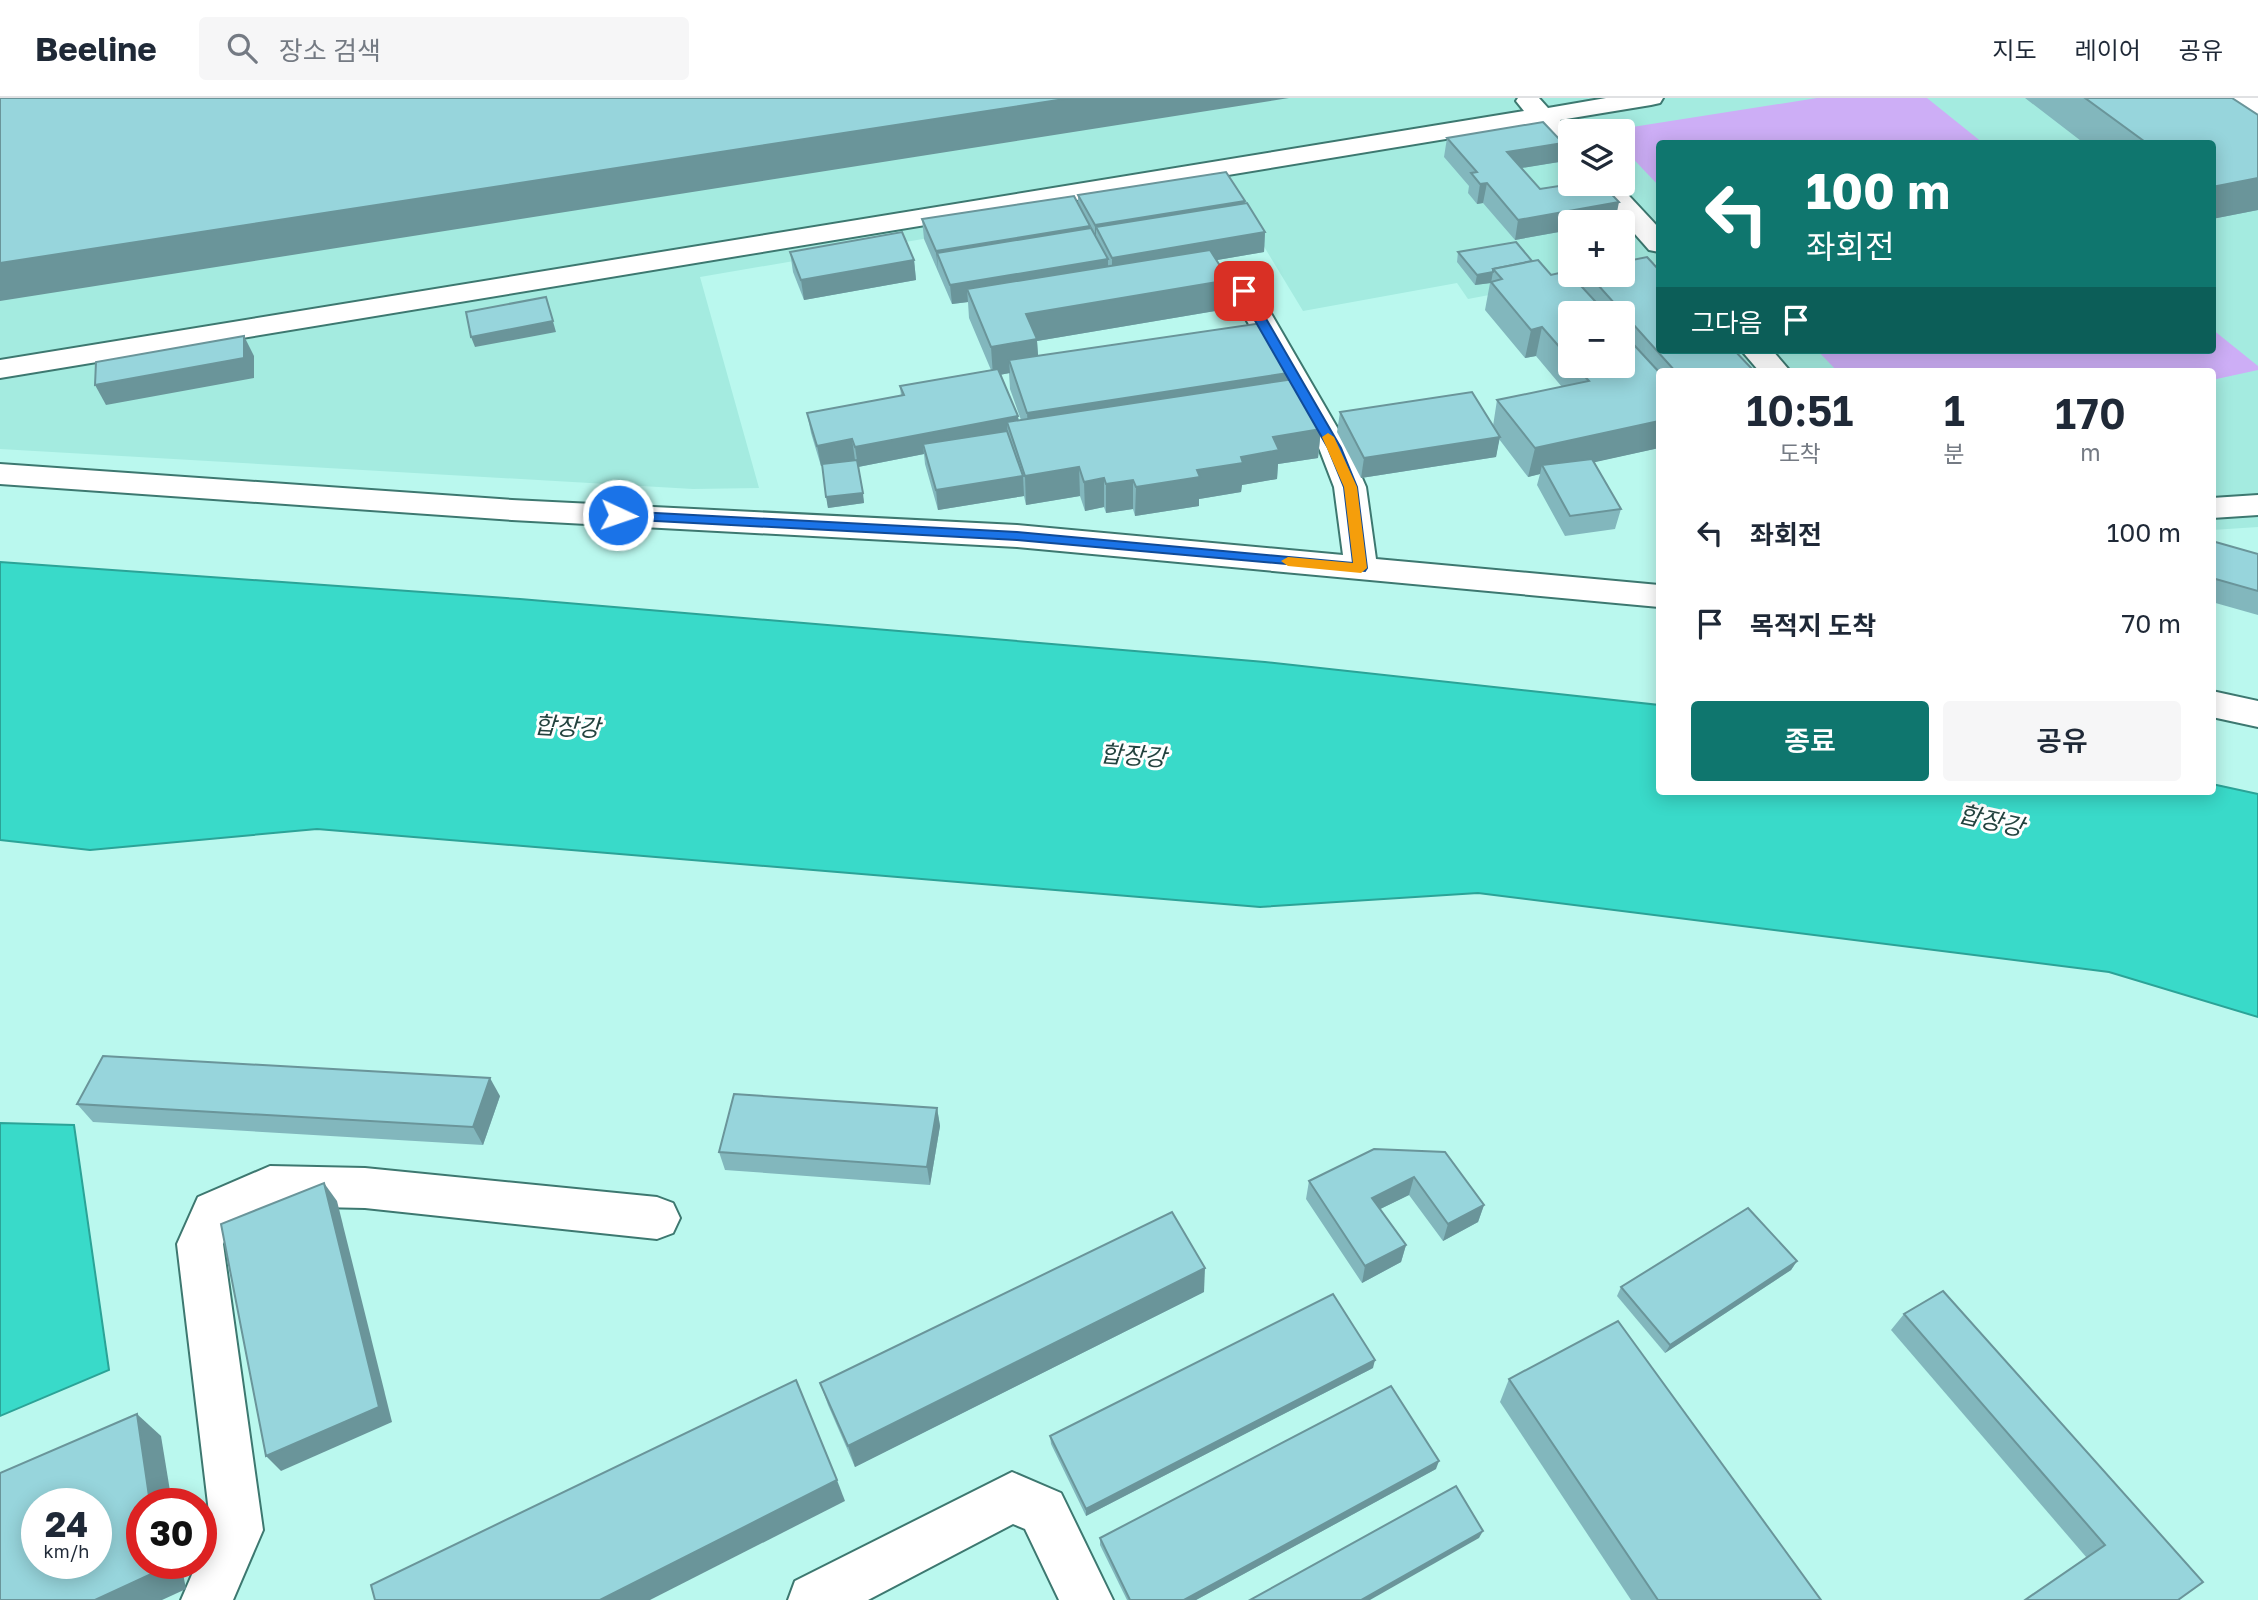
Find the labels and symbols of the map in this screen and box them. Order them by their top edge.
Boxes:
pin [1214,261,1274,321]
position arrow [581,478,655,552]
water label: 합장강 [533,709,604,742]
water label: 합장강 [1099,738,1170,771]
water label: 합장강 [1956,798,2030,842]
speed limit sign: 30 [126,1488,217,1579]

